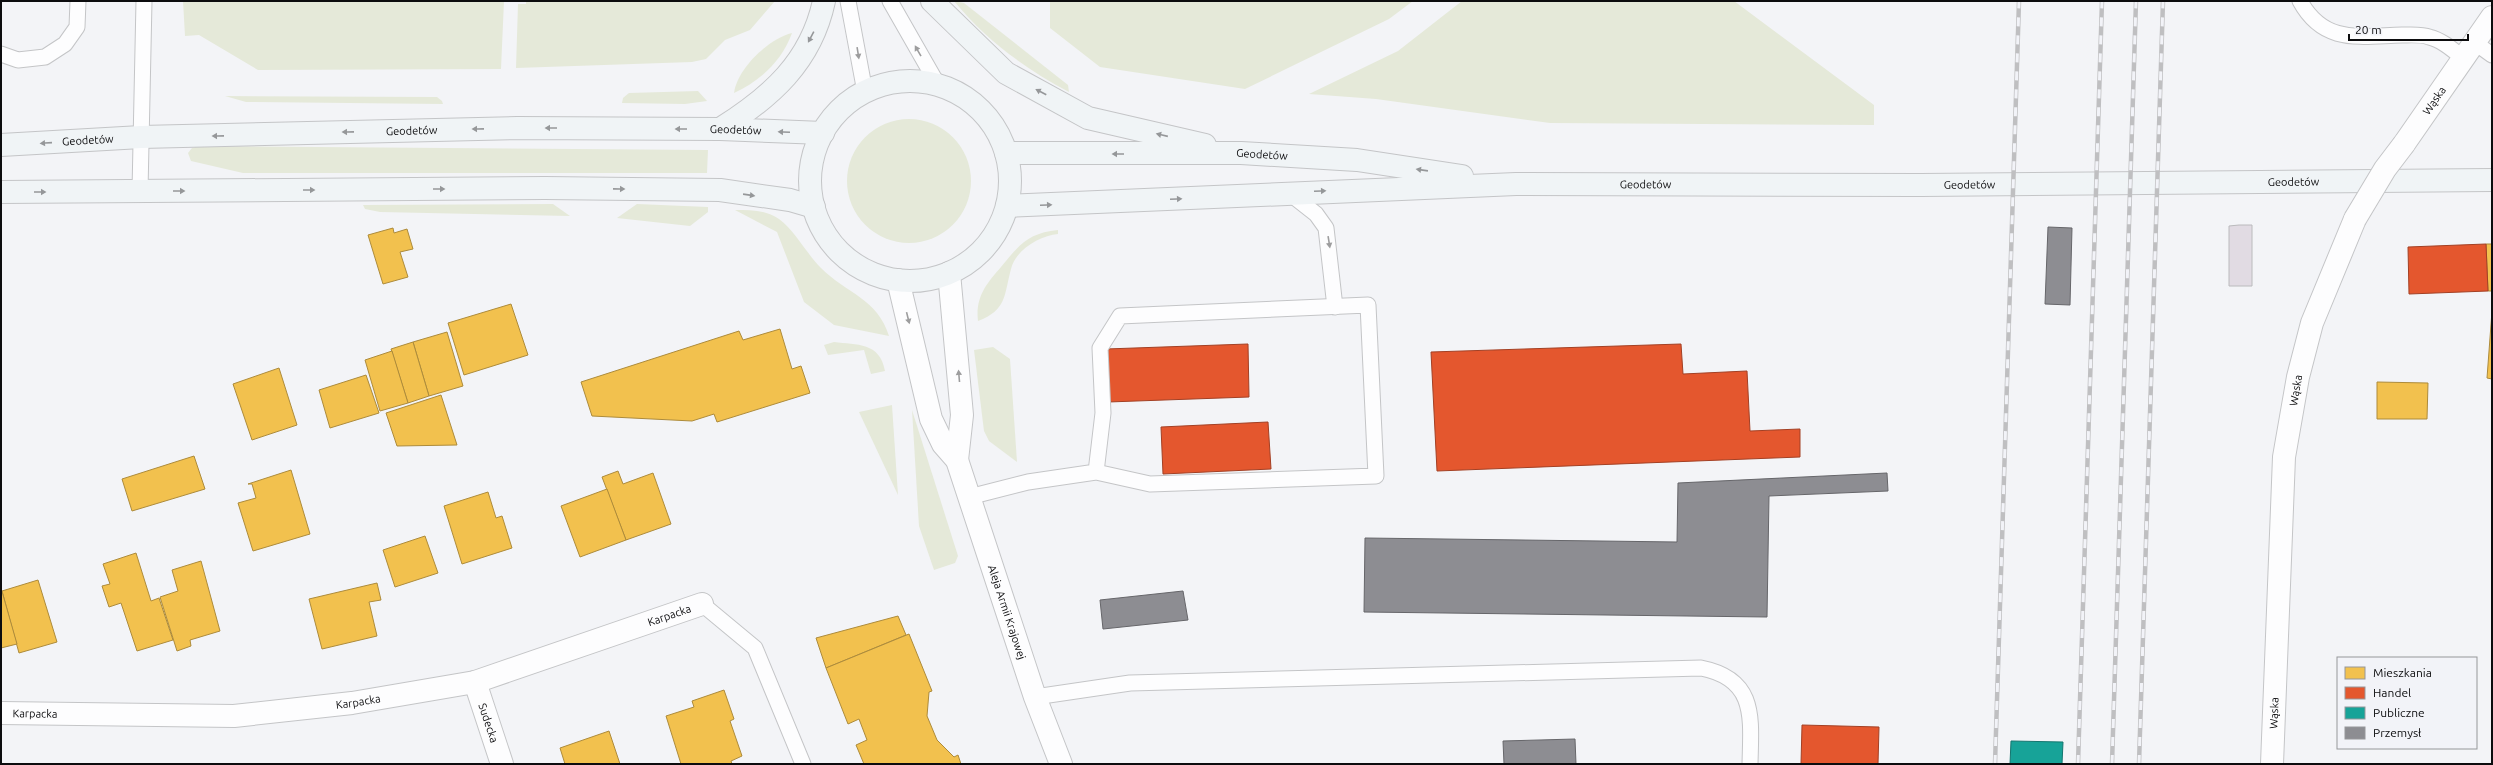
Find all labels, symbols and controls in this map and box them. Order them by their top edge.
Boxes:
scale bar [2349,16,2468,42]
text: 20 m [2355,23,2382,36]
one-way arrow [808,32,815,43]
one-way arrow [914,45,921,57]
one-way arrow [855,47,861,59]
street label: Wąska [2420,84,2448,117]
one-way arrow [1035,89,1047,95]
street label: Geodetów [710,123,762,137]
street label: Geodetów [386,124,438,137]
one-way arrow [544,125,557,131]
one-way arrow [471,126,484,132]
one-way arrow [674,126,687,132]
one-way arrow [778,128,790,135]
one-way arrow [341,129,354,135]
one-way arrow [212,132,224,139]
one-way arrow [1156,132,1168,138]
street label: Geodetów [62,133,114,147]
one-way arrow [40,139,52,146]
street label: Geodetów [1236,147,1289,162]
one-way arrow [1111,151,1124,157]
one-way arrow [1416,167,1429,173]
street label: Geodetów [2268,176,2320,188]
street label: Geodetów [1620,178,1672,190]
street label: Geodetów [1944,178,1996,191]
one-way arrow [433,186,446,192]
one-way arrow [613,186,626,192]
one-way arrow [173,187,185,194]
one-way arrow [303,187,316,193]
one-way arrow [34,188,46,195]
one-way arrow [1314,188,1326,195]
one-way arrow [743,191,755,198]
one-way arrow [1170,196,1183,202]
one-way arrow [1040,202,1053,208]
one-way arrow [1326,236,1332,248]
one-way arrow [905,312,911,324]
one-way arrow [956,370,963,382]
street label: Wąska [2287,374,2304,407]
street label: Aleja Armii Krajowej [986,563,1028,661]
street label: Karpacka [646,602,693,628]
legend [2337,657,2477,749]
text: Mieszkania [2373,666,2432,679]
text: Handel [2373,686,2411,699]
street label: Karpacka [335,692,381,711]
street label: Wąska [2267,697,2281,729]
street label: Sudecka [476,702,501,744]
text: Publiczne [2373,706,2425,719]
street label: Karpacka [12,707,58,720]
text: Przemysł [2373,726,2422,739]

